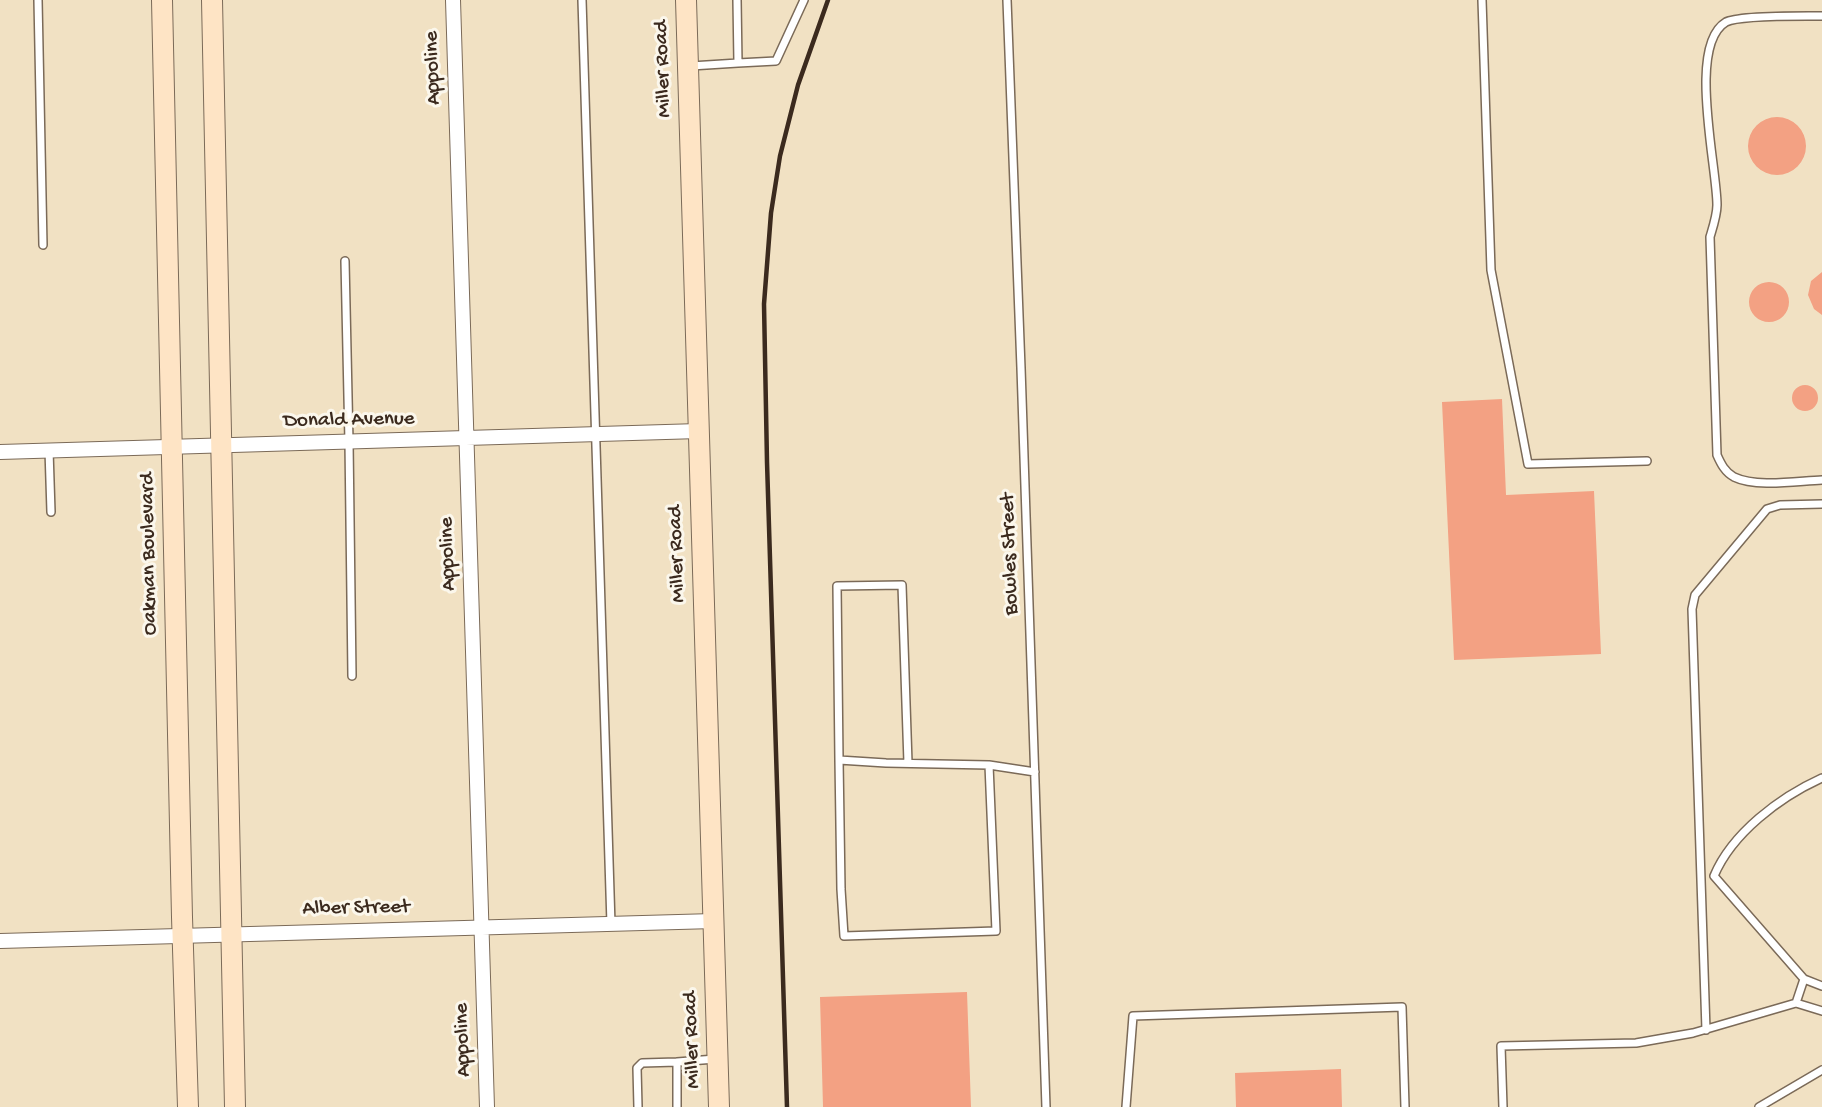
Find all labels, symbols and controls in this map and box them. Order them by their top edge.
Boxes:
street label: Miller Road [650,20,678,118]
street label: Appoline [420,31,448,105]
street label: Donald Avenue [283,407,415,435]
street label: Oakman Boulevard [136,472,164,636]
street label: Bowles Street [996,493,1026,615]
street label: Miller Road [664,505,692,603]
street label: Appoline [435,517,463,591]
street label: Alber Street [302,895,410,923]
street label: Miller Road [679,991,707,1089]
street label: Appoline [450,1003,478,1077]

